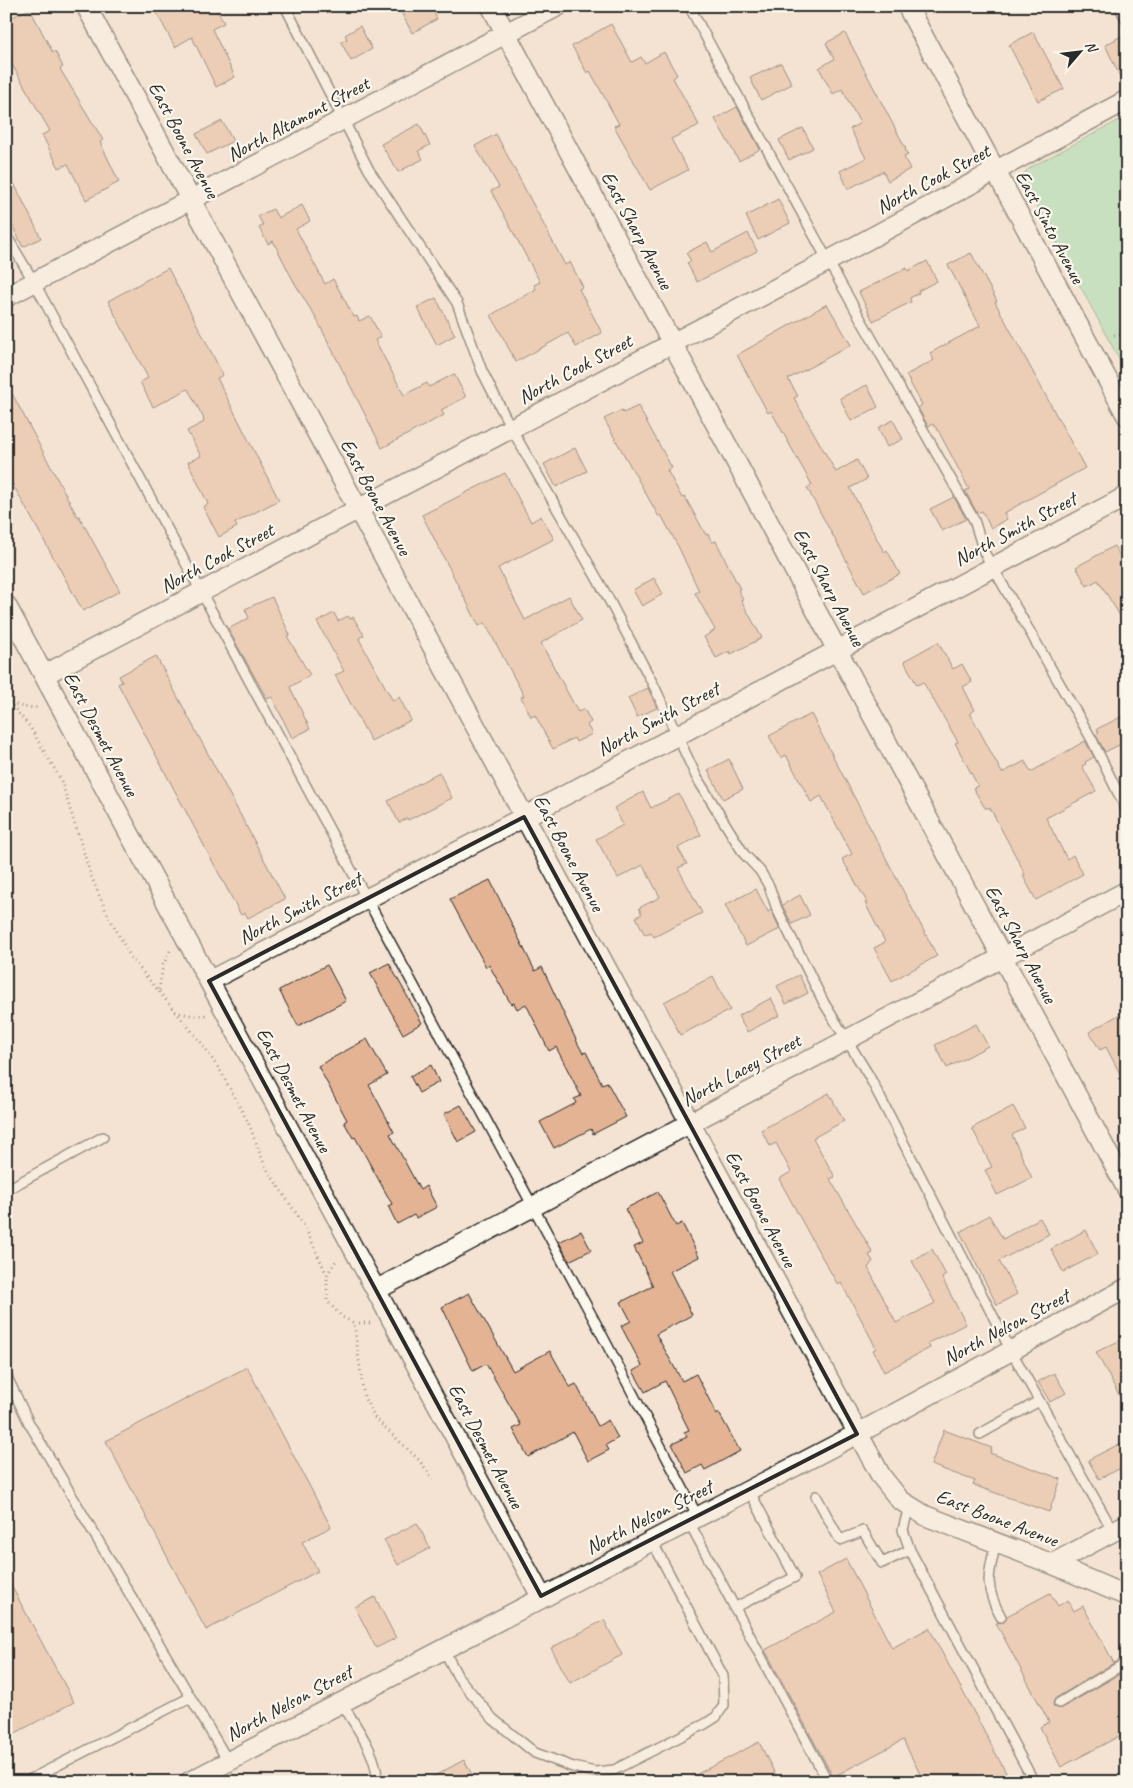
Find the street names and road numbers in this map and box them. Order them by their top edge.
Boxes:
street label: North Altamont Street [223,70,375,167]
street label: East Boone Avenue [143,77,226,204]
street label: North Cook Street [872,137,996,219]
street label: East Sinto Avenue [1010,166,1091,289]
street label: East Sharp Avenue [595,167,679,295]
street label: North Cook Street [514,327,638,409]
street label: East Boone Avenue [335,434,418,561]
street label: North Smith Street [950,485,1083,572]
street label: North Cook Street [156,516,280,598]
street label: East Sharp Avenue [787,524,871,652]
street label: East Desmet Avenue [58,667,145,802]
street label: North Smith Street [593,675,726,762]
street label: East Boone Avenue [528,790,611,917]
street label: North Smith Street [234,865,369,950]
street label: East Sharp Avenue [979,881,1063,1009]
street label: East Desmet Avenue [251,1023,338,1158]
street label: North Lacey Street [677,1027,807,1112]
street label: East Boone Avenue [720,1146,803,1273]
street label: North Nelson Street [939,1282,1076,1371]
street label: East Desmet Avenue [443,1379,530,1514]
street label: North Nelson Street [581,1473,720,1560]
street label: East Boone Avenue [933,1483,1063,1553]
street label: North Nelson Street [222,1658,359,1747]

